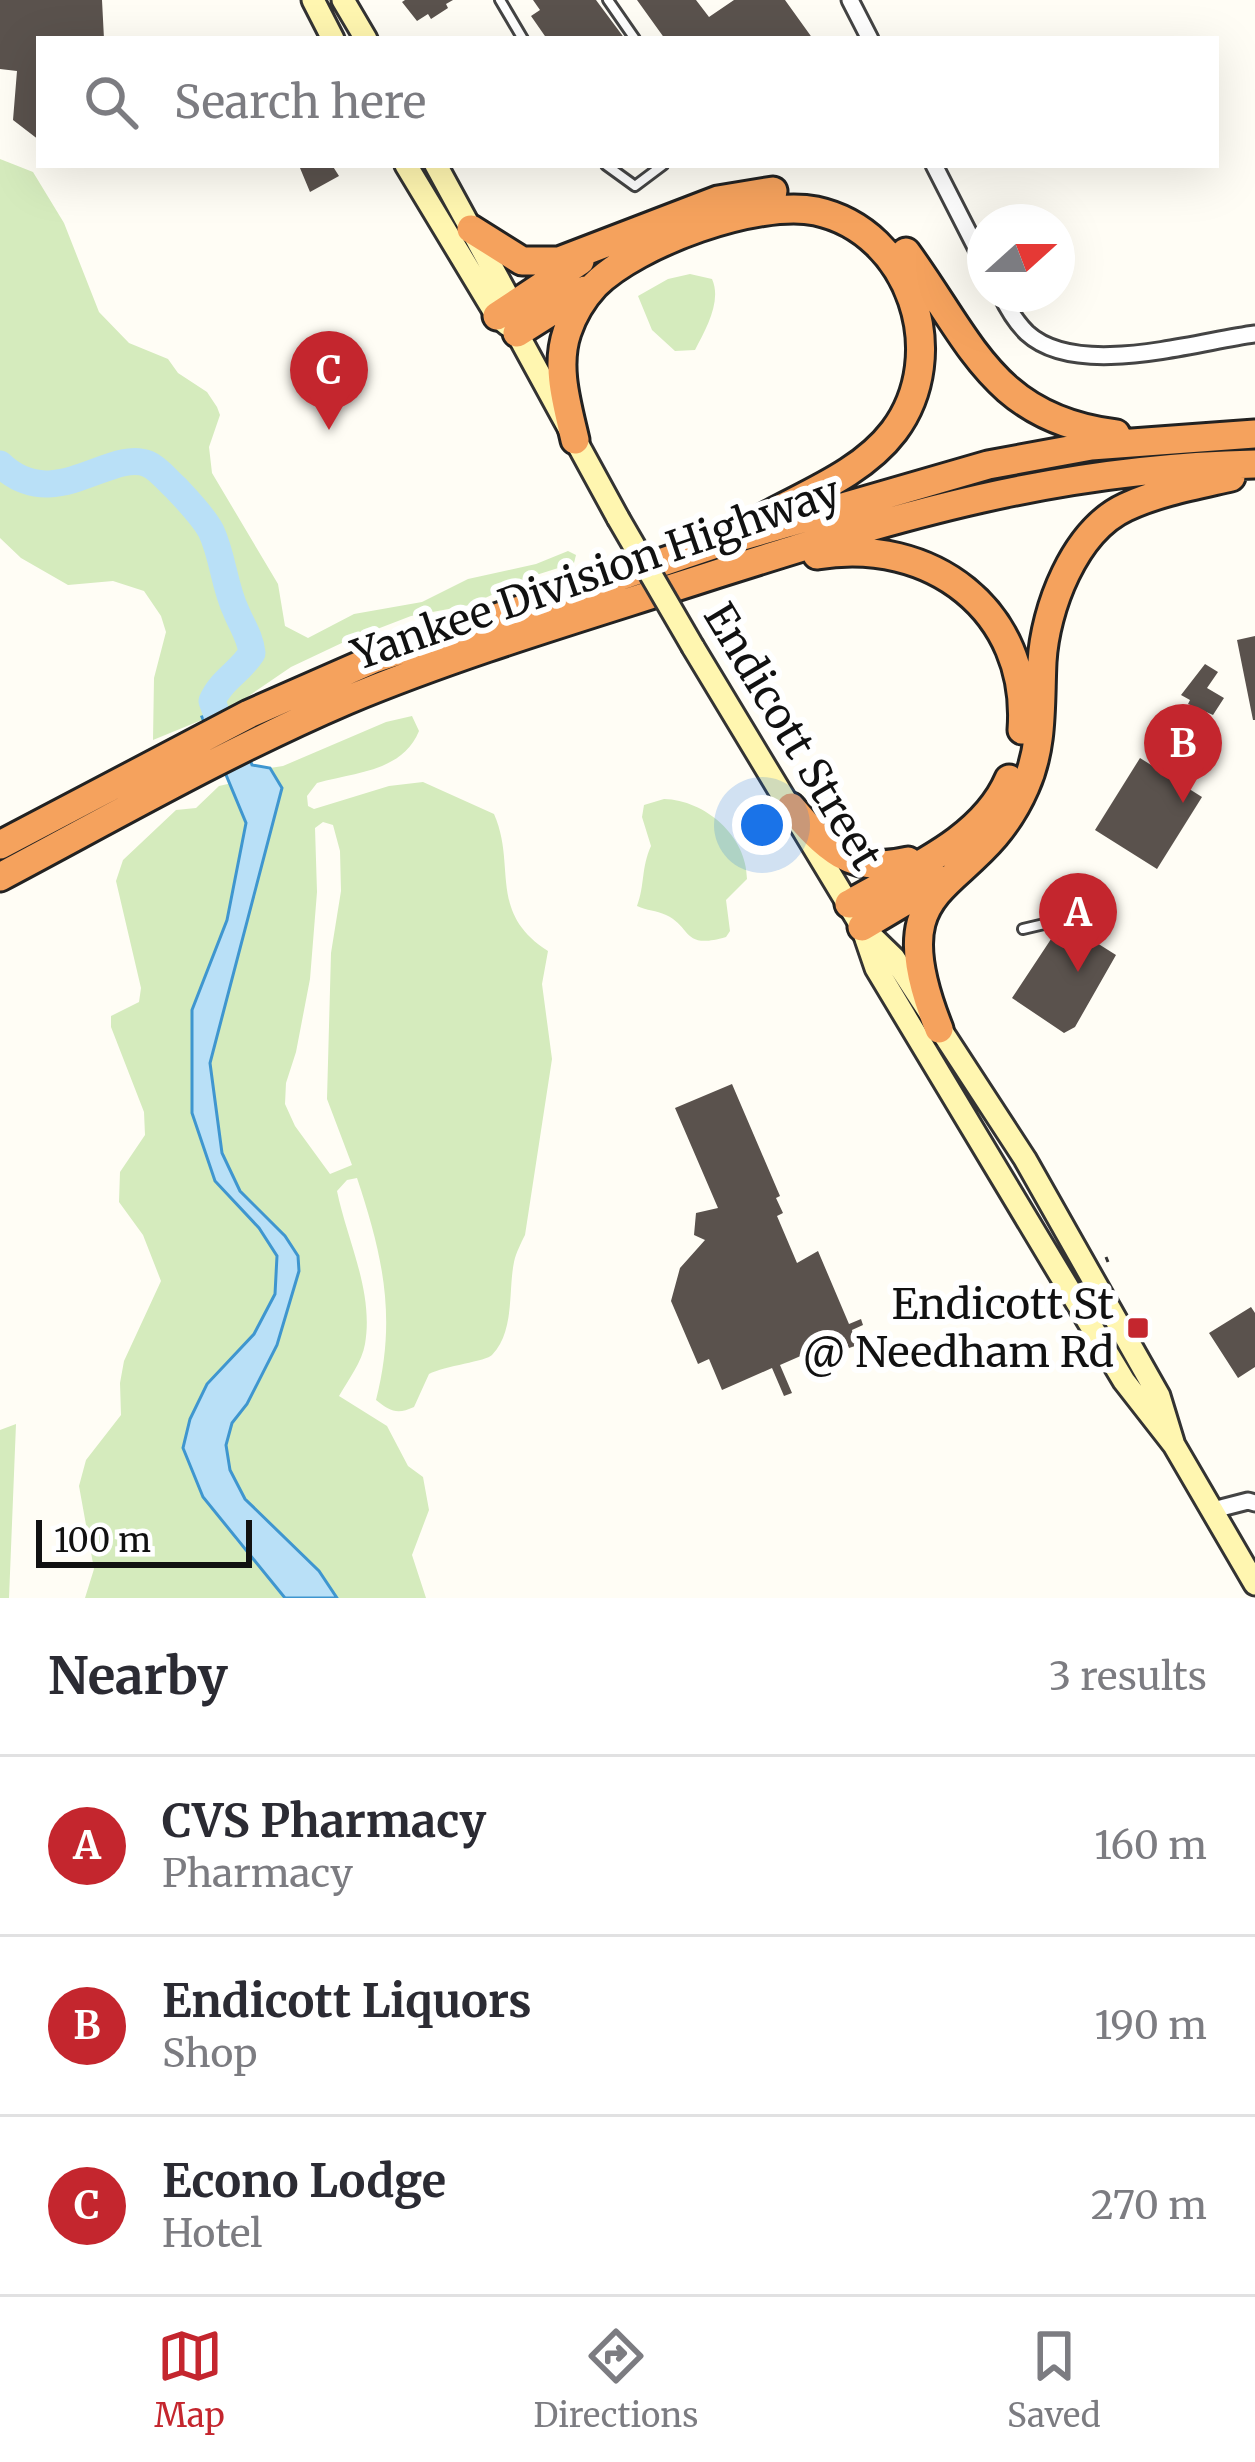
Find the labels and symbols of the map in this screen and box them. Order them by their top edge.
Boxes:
north arrow [967,204,1075,312]
pin: C [290,331,368,430]
street label: Yankee Division Highway [344,465,848,682]
street label: Endicott Street [693,593,893,879]
pin: B [1144,704,1222,803]
your location [732,795,792,855]
pin: A [1039,873,1117,972]
place label: Endicott St @ Needham Rd [802,1278,1114,1378]
marker: Endicott St @ Needham Rd [1125,1315,1151,1341]
scale bar [36,1514,252,1567]

